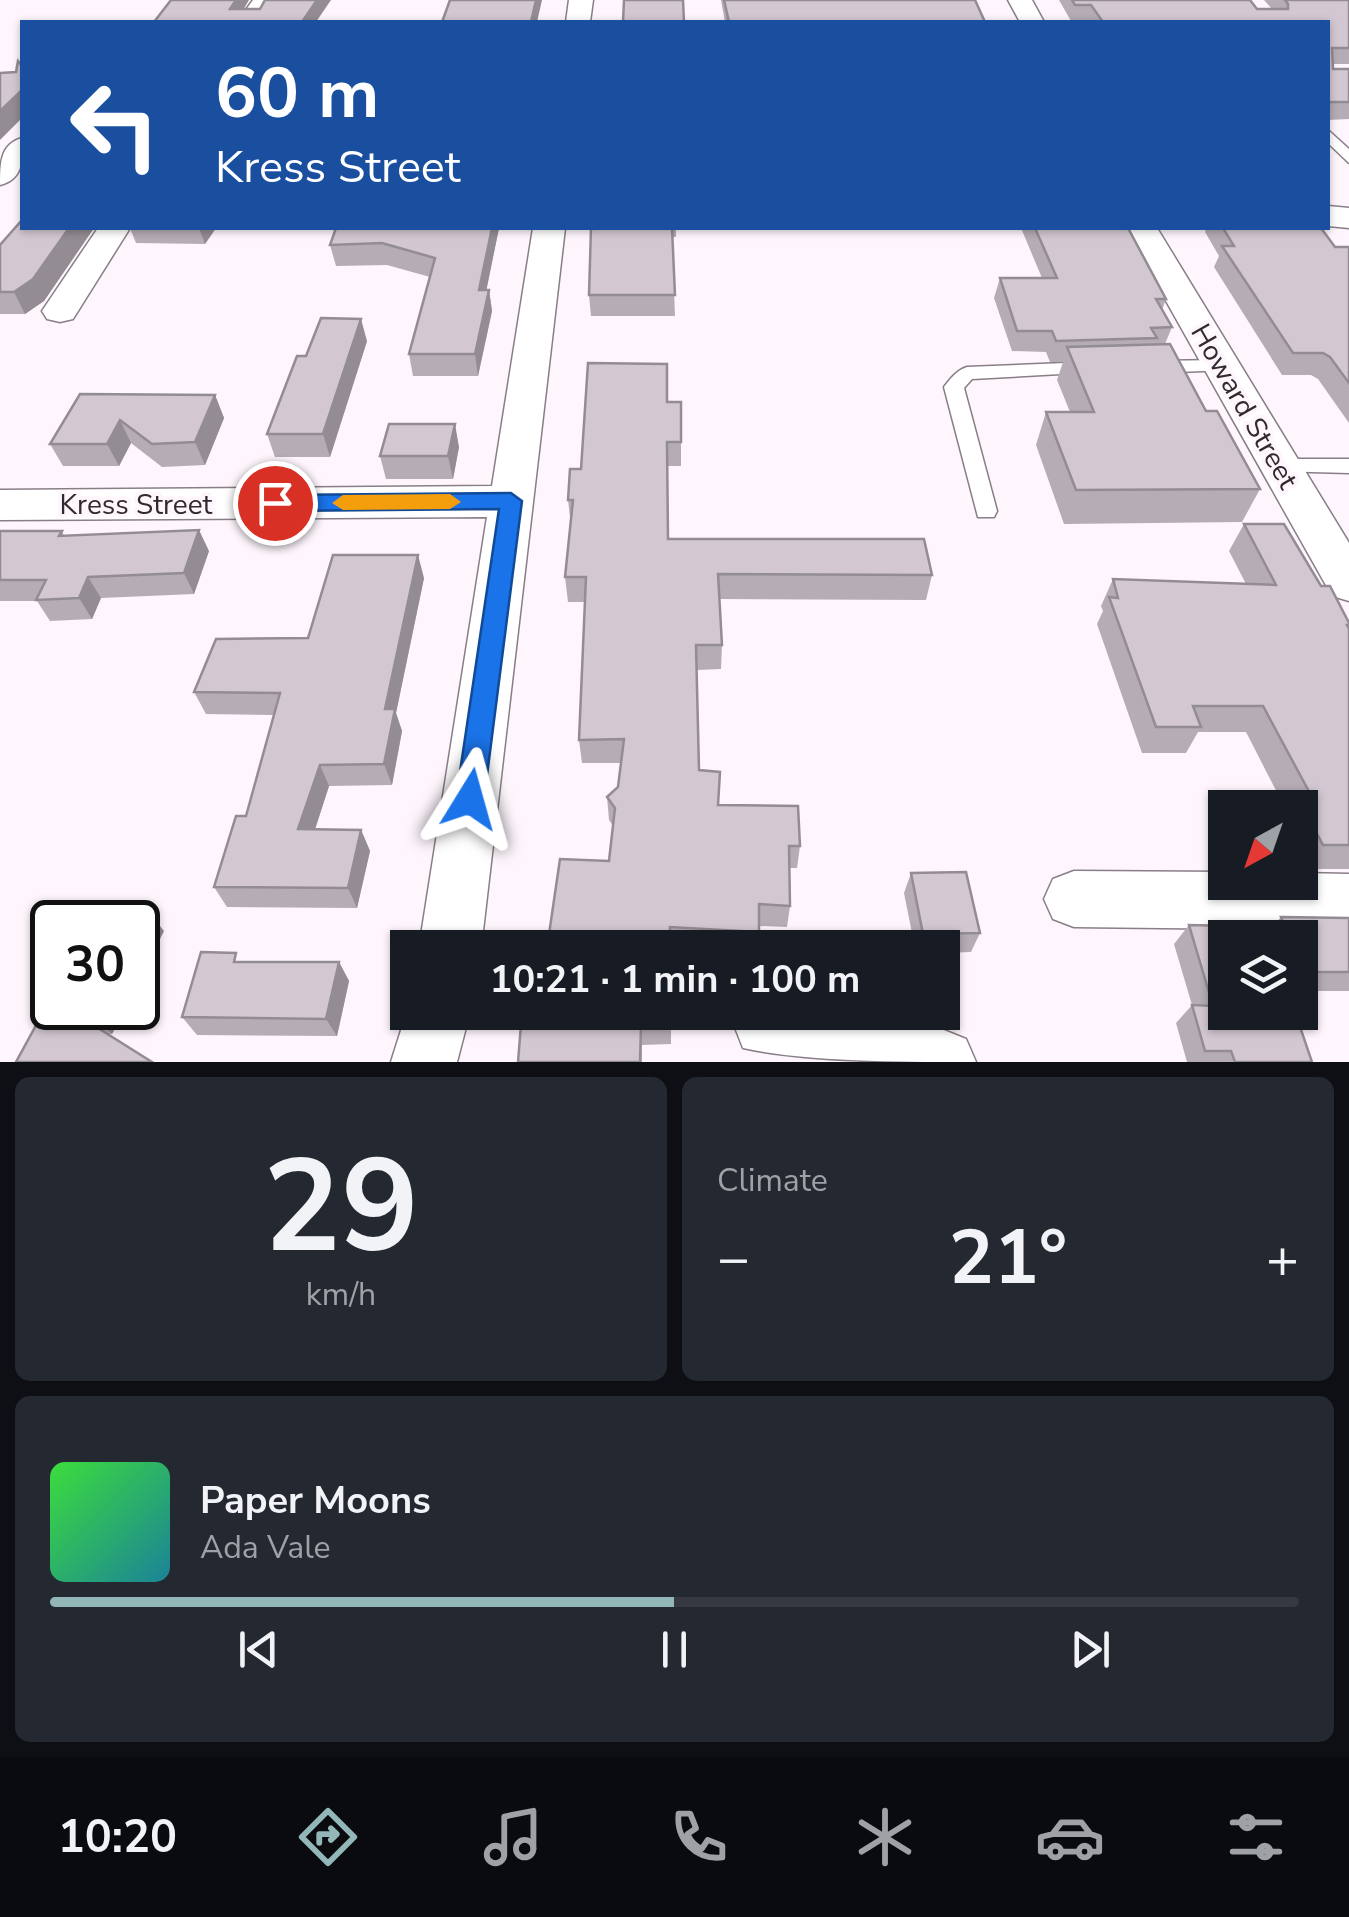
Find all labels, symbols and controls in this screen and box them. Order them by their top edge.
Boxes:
text: 60 m [215,46,379,142]
icon: left [50,60,180,190]
text: Kress Street [215,137,461,198]
street label: Howard Street [1182,317,1307,496]
pin [233,461,318,546]
icon: arrive [248,476,303,531]
street label: Kress Street [60,486,213,524]
position arrow [418,747,522,851]
north arrow [1208,790,1318,900]
map controls [1208,790,1318,1030]
speed limit sign: 30 [30,900,160,1030]
button: layers [1208,920,1318,1030]
text: 10:21 · 1 min · 100 m [490,954,860,1005]
text: 29 [263,1119,419,1296]
text: Climate [717,1159,828,1202]
text: 21° [949,1207,1067,1309]
text: − [717,1221,750,1296]
text: + [1266,1221,1299,1296]
text: km/h [306,1273,376,1316]
text: Paper Moons [200,1475,431,1526]
text: Ada Vale [200,1526,331,1569]
icon: previous [231,1622,286,1677]
icon: pause [647,1622,702,1677]
icon: next [1063,1622,1118,1677]
icon: directions [293,1802,363,1872]
icon: music [478,1802,548,1872]
icon: phone [664,1802,734,1872]
icon: climate [850,1802,920,1872]
icon: car [1035,1802,1105,1872]
icon: filters [1221,1802,1291,1872]
text: 10:20 [58,1807,177,1868]

